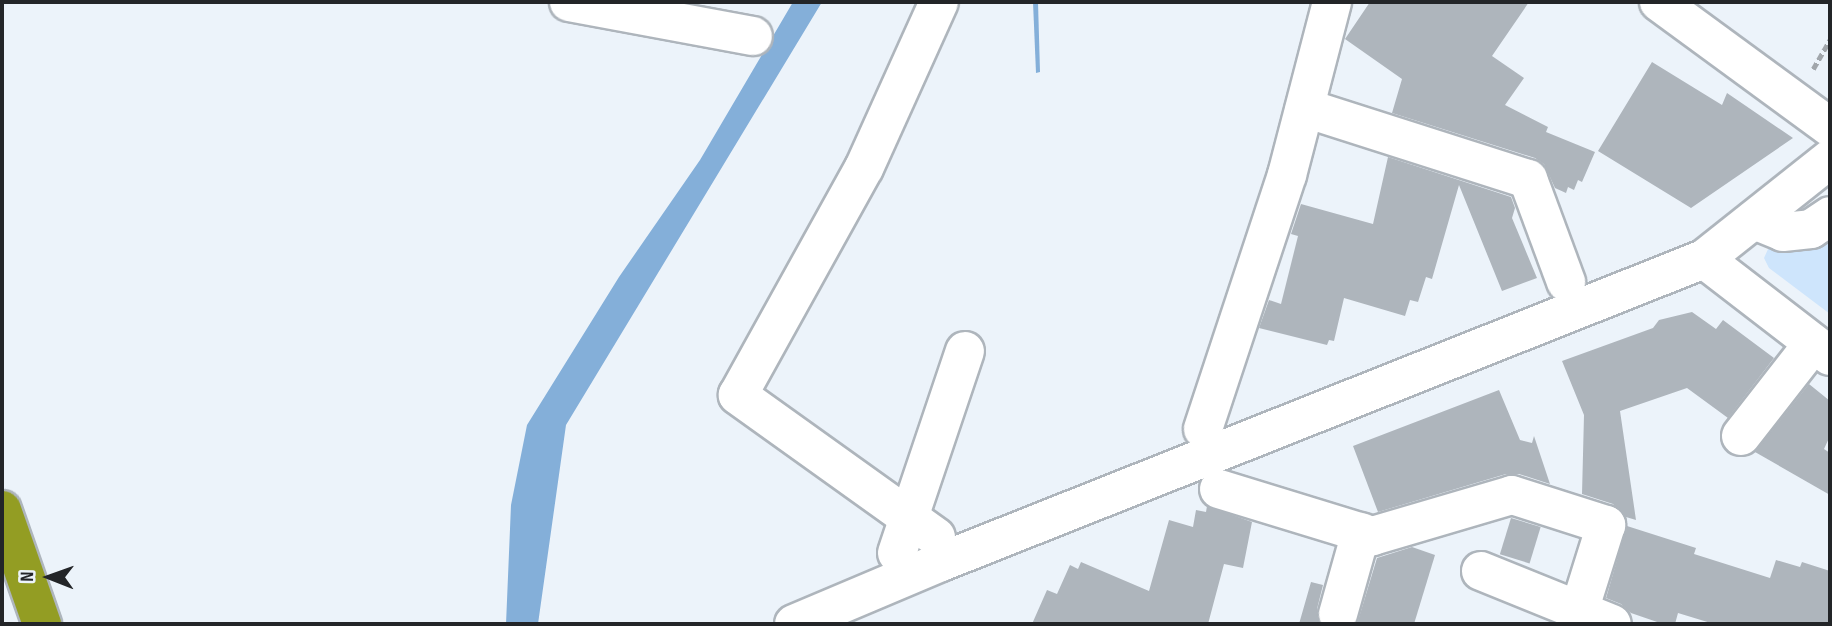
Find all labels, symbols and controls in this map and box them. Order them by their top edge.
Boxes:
north arrow [14,542,84,612]
text: N [16,571,39,582]

